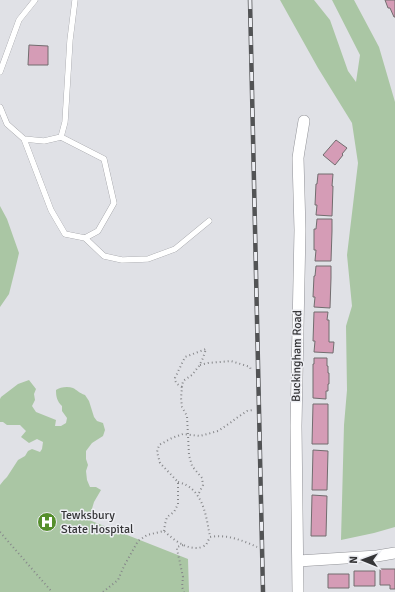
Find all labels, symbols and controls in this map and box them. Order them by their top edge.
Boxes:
street label: Buckingham Road [289,310,305,402]
place label: Tewksbury State Hospital [61,508,134,537]
hospital icon: Tewksbury State Hospital [36,511,58,533]
north arrow [343,540,383,580]
text: N [347,556,360,564]

